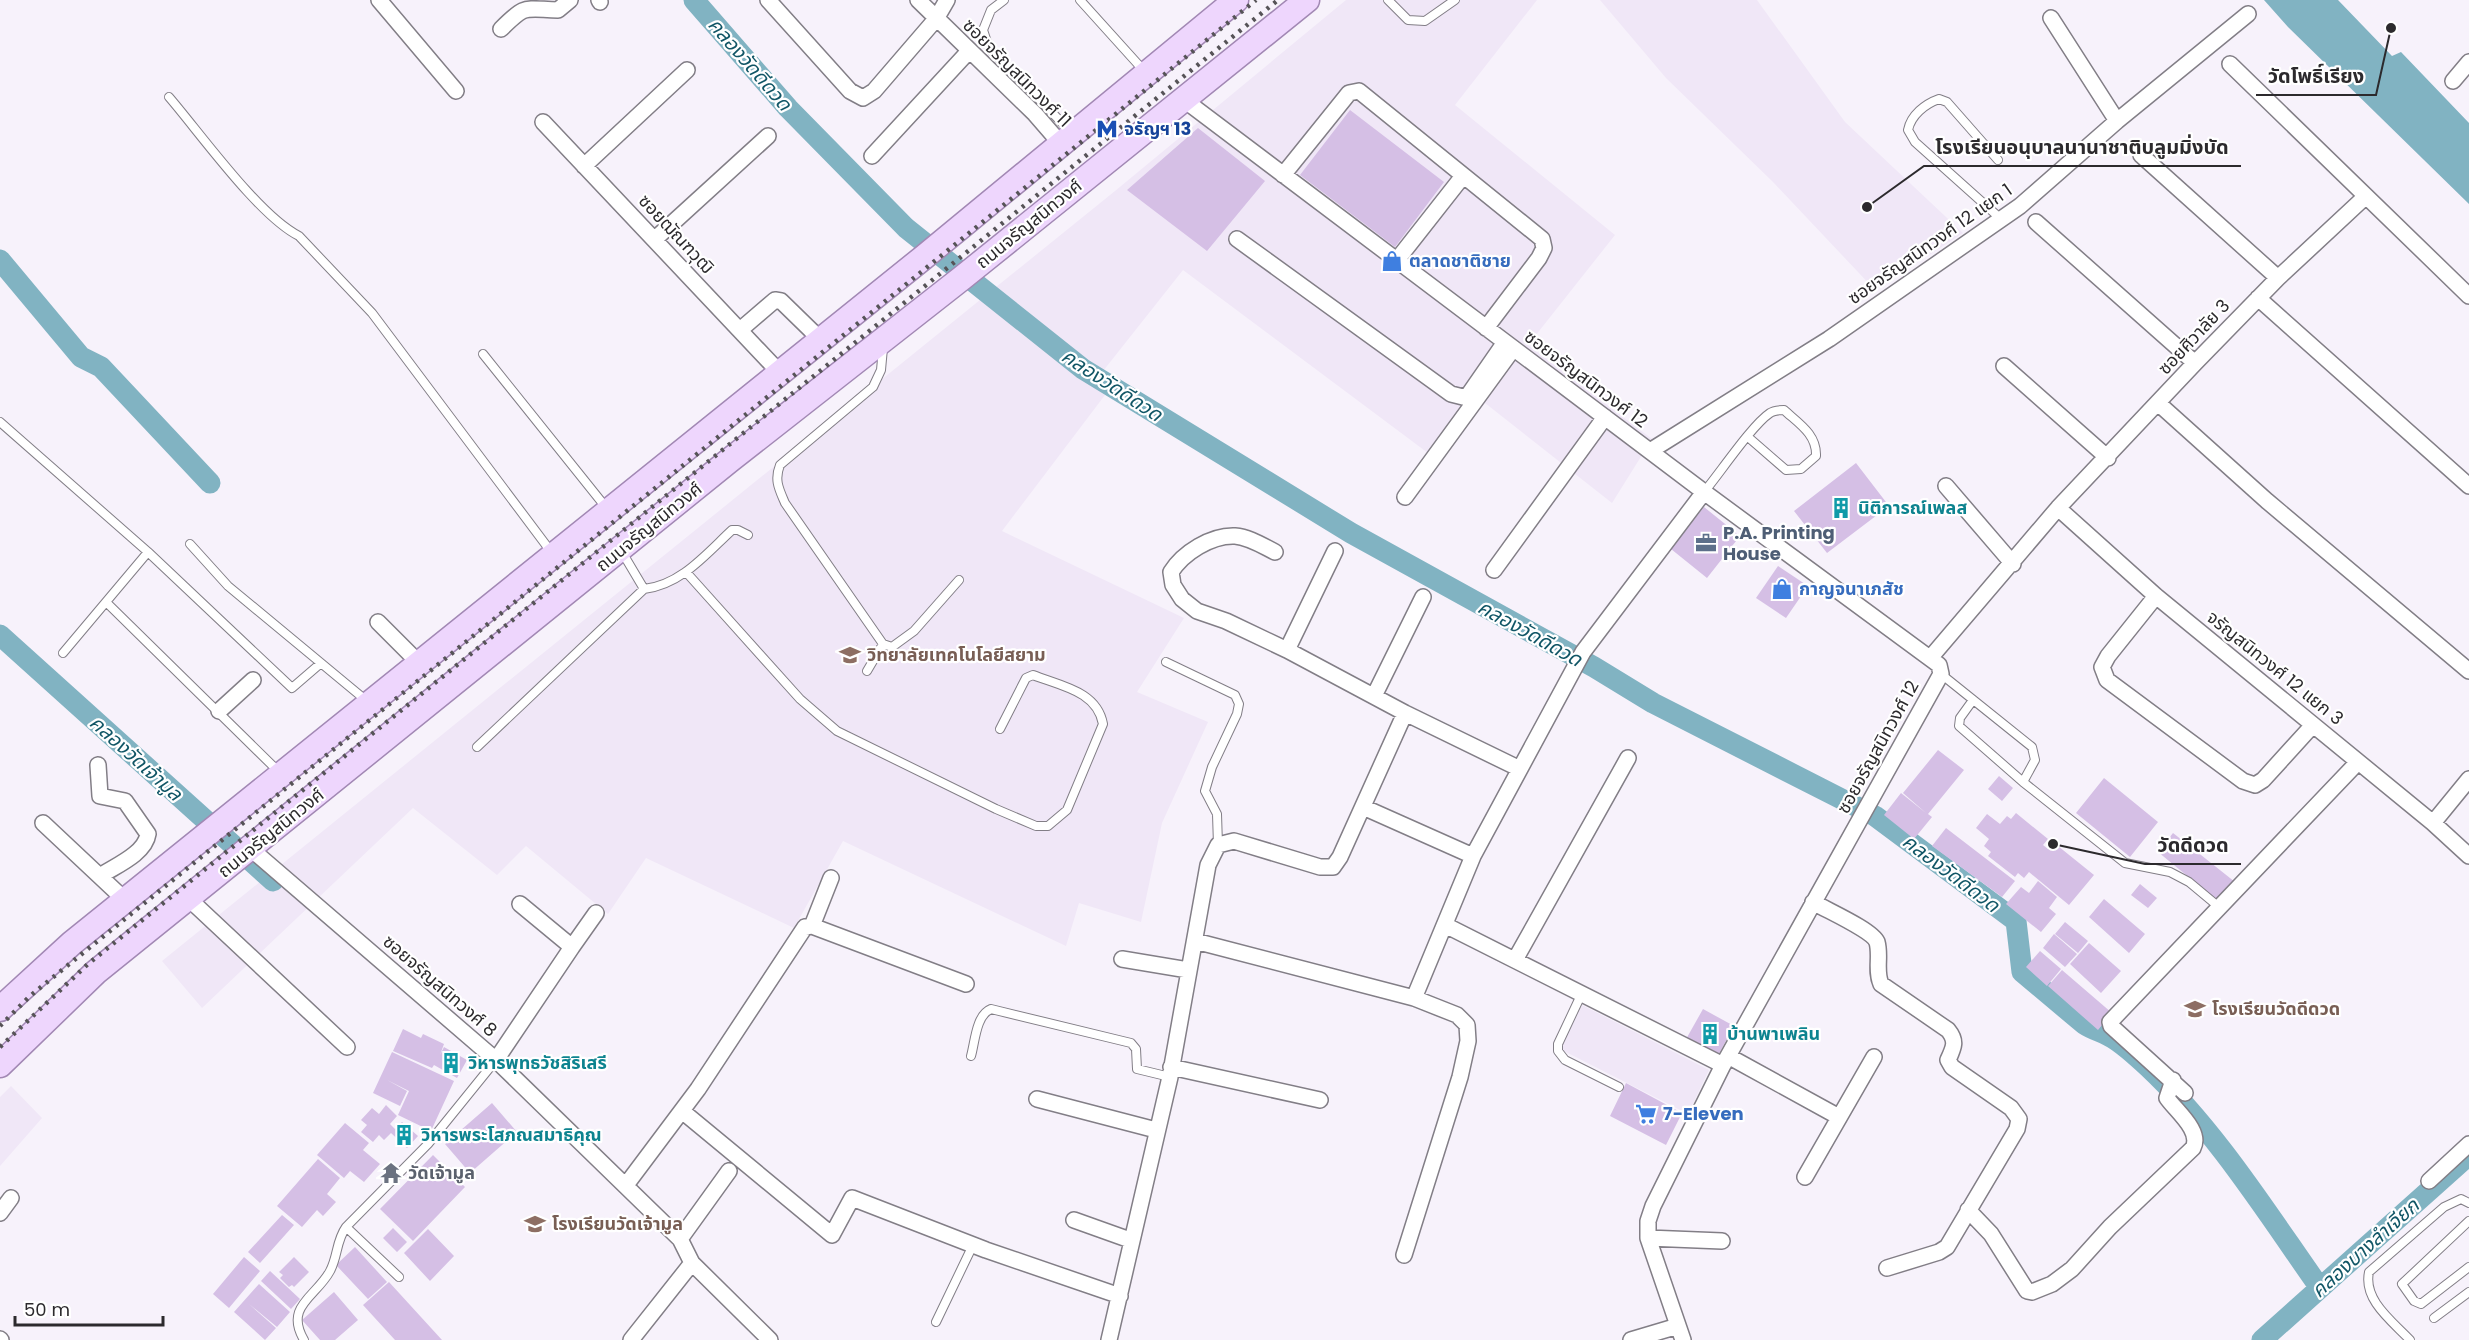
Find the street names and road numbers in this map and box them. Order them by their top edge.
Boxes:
street label: ซอยจรัญสนิทวงศ์ 11 [958,13,1077,132]
street label: ถนนจรัญสนิทวงศ์ [970,173,1087,274]
street label: ซอยจรัญสนิทวงศ์ 12 แยก 1 [1843,177,2017,310]
street label: ซอยฒัณฑวุฒิ [633,189,720,279]
street label: ซอยศิวาลัย 3 [2152,293,2235,380]
street label: ซอยจรัญสนิทวงศ์ 12 [1519,324,1653,433]
street label: ถนนจรัญสนิทวงศ์ [590,476,707,577]
street label: จรัญสนิทวงศ์ 12 แยก 3 [2202,605,2349,731]
street label: ซอยจรัญสนิทวงศ์ 12 [1831,676,1925,818]
street label: ถนนจรัญสนิทวงศ์ [212,782,329,883]
street label: ซอยจรัญสนิทวงศ์ 8 [378,929,503,1042]

